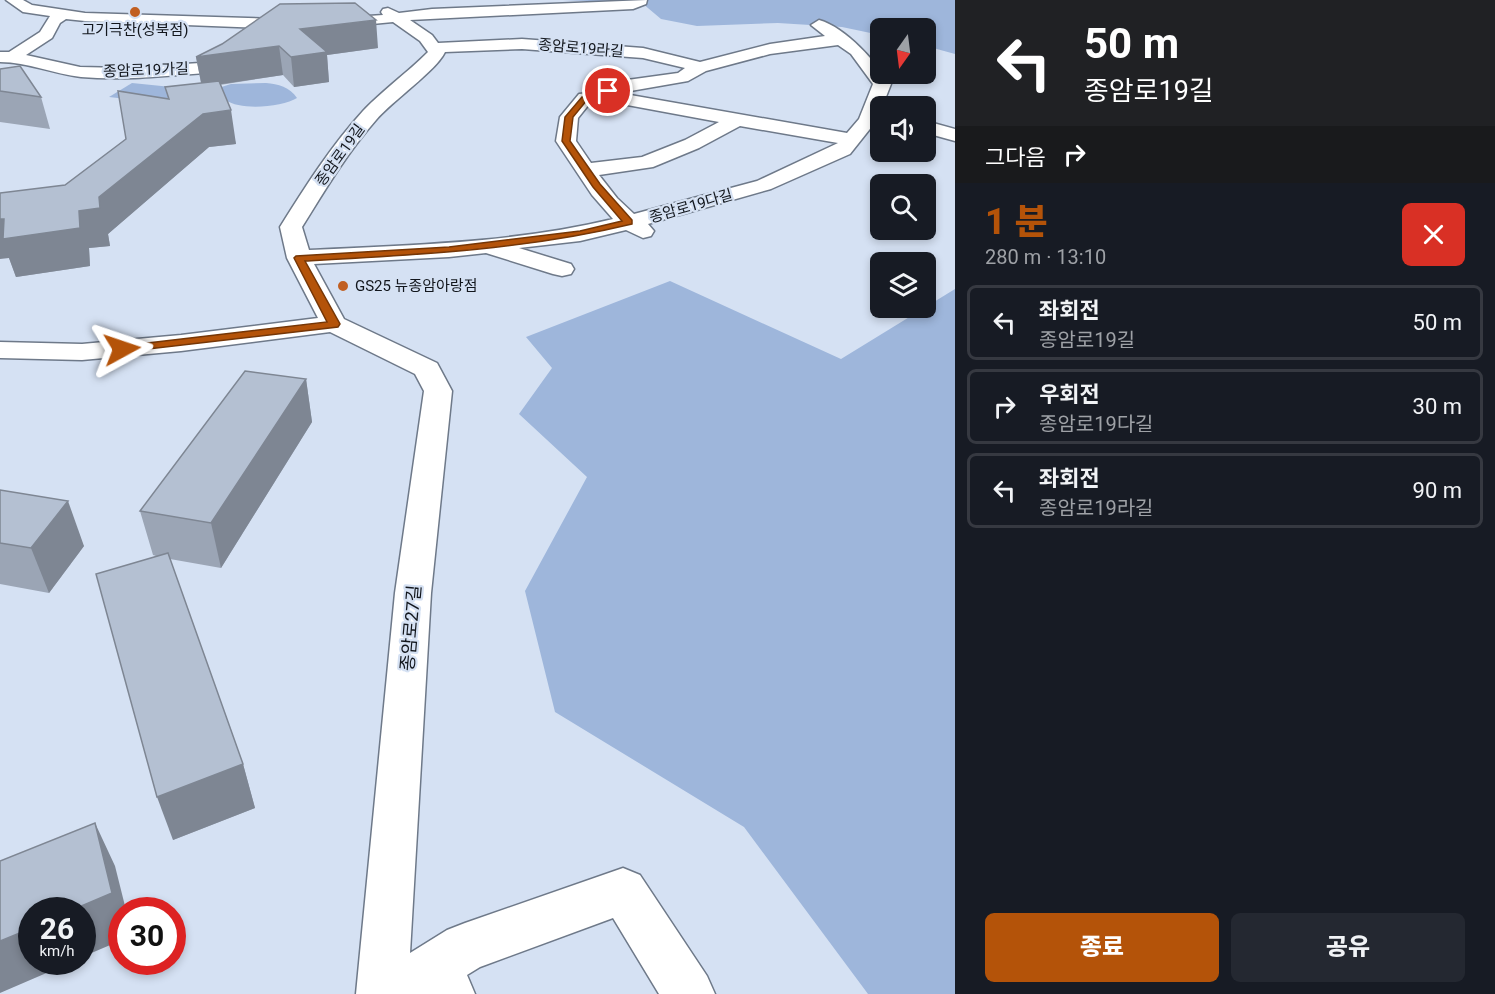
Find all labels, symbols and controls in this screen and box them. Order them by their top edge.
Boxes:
marker: 고기극찬(성북점) [128,5,142,19]
north arrow [870,18,936,84]
map controls [870,18,936,318]
text: 50 m [1084,19,1179,68]
place label: 고기극찬(성북점) [82,21,188,39]
icon: left [985,24,1063,102]
street label: 종암로19라길 [537,35,625,61]
street label: 종암로19가길 [103,60,189,80]
pin [582,65,633,116]
icon: arrive [591,74,624,107]
text: 종암로19길 [1084,75,1214,107]
button: sound [870,96,936,162]
street label: 종암로19길 [312,121,368,189]
icon: right [1058,138,1091,171]
text: 그다음 [985,145,1046,170]
button: search [870,174,936,240]
street label: 종암로19다길 [647,186,735,226]
text: 1 분 [985,201,1048,243]
button: close [1402,203,1465,266]
text: 280 m · 13:10 [985,245,1106,269]
button: layers [870,252,936,318]
place label: GS25 뉴종암아랑점 [355,277,478,295]
marker: GS25 뉴종암아랑점 [336,279,350,293]
text: 좌회전 [1039,298,1100,323]
icon: left [988,306,1021,339]
text: 50 m [1413,310,1462,335]
position arrow [90,317,154,381]
text: 종암로19길 [1039,328,1135,352]
text: 우회전 [1039,382,1100,407]
icon: right [988,390,1021,423]
text: 30 m [1413,394,1462,419]
text: 종암로19다길 [1039,412,1153,436]
text: 좌회전 [1039,466,1100,491]
icon: left [988,474,1021,507]
text: 90 m [1413,478,1462,503]
text: 종암로19라길 [1039,496,1153,520]
street label: 종암로27길 [396,584,425,672]
speed limit sign: 30 [108,897,186,975]
text: 26 [40,911,74,946]
button: 종료 [985,913,1219,982]
button: 공유 [1231,913,1465,982]
text: km/h [39,942,75,960]

